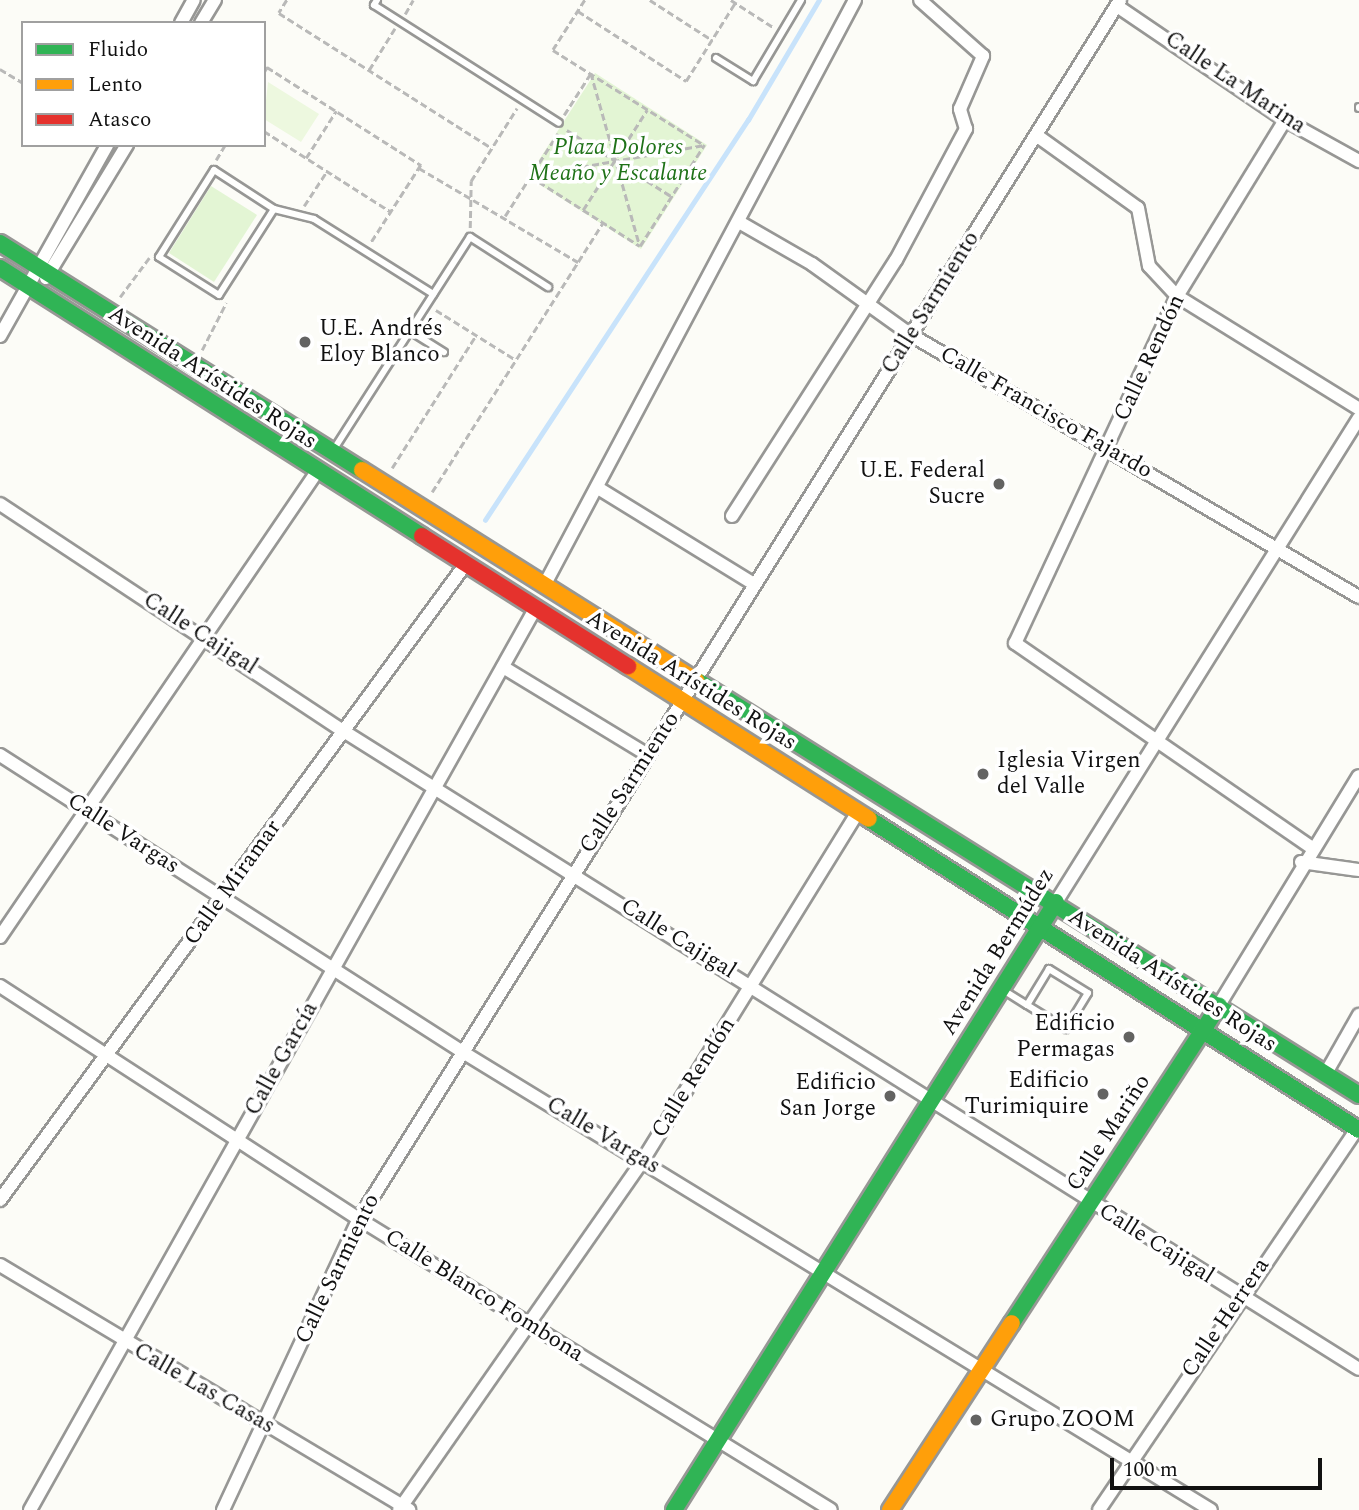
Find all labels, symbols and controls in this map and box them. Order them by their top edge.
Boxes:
legend [21,21,266,147]
street label: Calle La Marina [1159,26,1311,140]
text: Fluido [88,34,148,66]
text: Lento [88,69,142,101]
text: Atasco [88,104,151,136]
park label: Plaza Dolores Meaño y Escalante [529,134,707,188]
street label: Calle Sarmiento [876,226,986,380]
street label: Calle Rendón [1109,290,1191,426]
street label: Avenida Arístides Rojas [103,300,321,456]
place label: U.E. Andrés Eloy Blanco [319,315,443,369]
marker: U.E. Andrés Eloy Blanco [297,334,313,350]
street label: Calle Francisco Fajardo [935,341,1157,485]
place label: U.E. Federal Sucre [859,457,985,511]
marker: U.E. Federal Sucre [991,476,1007,492]
street label: Calle Cajigal [138,587,262,681]
street label: Avenida Arístides Rojas [581,605,801,757]
street label: Calle Sarmiento [574,707,686,859]
place label: Iglesia Virgen del Valle [997,747,1141,801]
marker: Iglesia Virgen del Valle [975,766,991,782]
street label: Calle Vargas [62,788,184,880]
street label: Calle Miramar [178,815,288,951]
street label: Avenida Bermúdez [935,863,1061,1041]
street label: Calle Cajigal [615,893,741,985]
street label: Avenida Arístides Rojas [1063,903,1281,1059]
street label: Calle García [239,997,325,1121]
place label: Edificio Permagas [1016,1010,1115,1064]
street label: Calle Rendón [646,1013,742,1143]
marker: Edificio Permagas [1121,1029,1137,1045]
place label: Edificio Turimiquire [964,1067,1089,1121]
place label: Edificio San Jorge [779,1069,876,1123]
street label: Calle Mariño [1061,1069,1157,1197]
marker: Edificio Turimiquire [1095,1086,1111,1102]
marker: Edificio San Jorge [882,1088,898,1104]
street label: Calle Vargas [541,1091,665,1181]
street label: Calle Sarmiento [290,1190,386,1348]
street label: Calle Cajigal [1093,1198,1219,1290]
street label: Calle Blanco Fombona [380,1224,588,1368]
street label: Calle Herrera [1176,1253,1276,1383]
street label: Calle Las Casas [128,1337,280,1441]
place label: Grupo ZOOM [990,1406,1135,1434]
marker: Grupo ZOOM [968,1412,984,1428]
scale bar [1114,1444,1326,1488]
text: 100 m [1123,1454,1178,1486]

